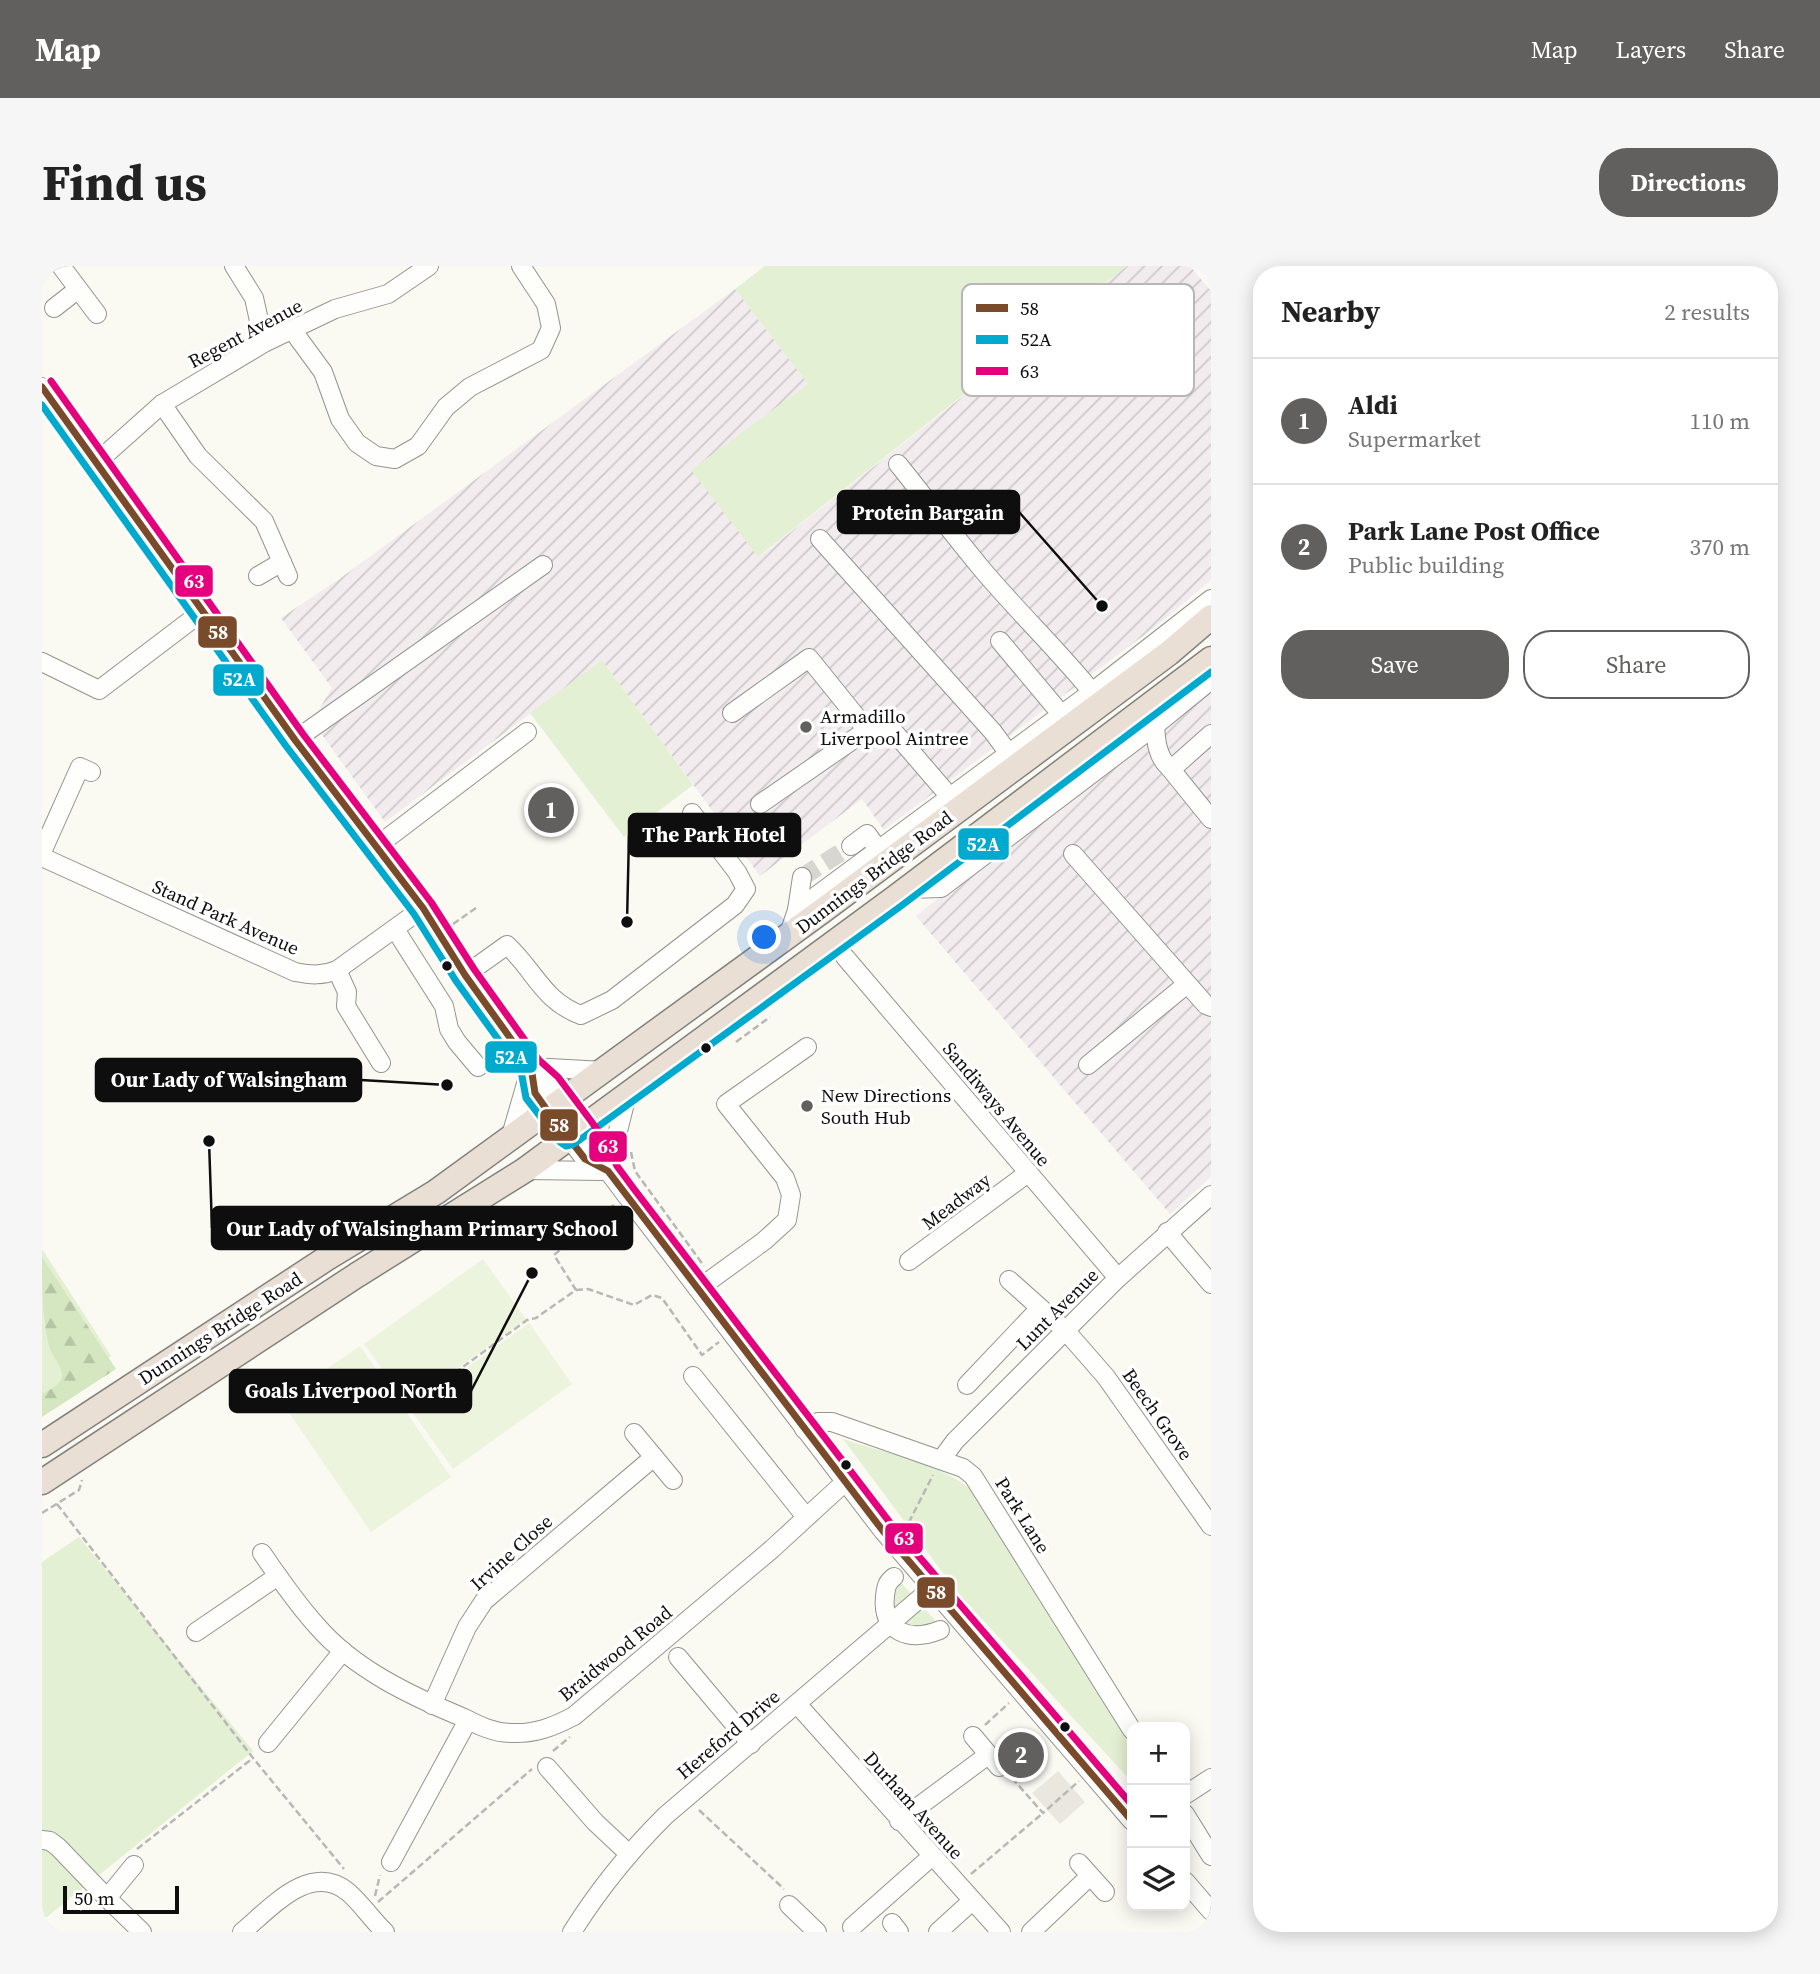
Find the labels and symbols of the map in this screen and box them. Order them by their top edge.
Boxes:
legend [962,284,1194,396]
street label: Regent Avenue [183,292,307,374]
text: 58 [1020,295,1039,321]
text: 52A [1020,326,1052,352]
text: 63 [1020,358,1039,384]
callout: Protein Bargain [838,491,1019,533]
text: Protein Bargain [852,498,1004,527]
line badge: 63 [174,564,214,598]
text: 63 [184,568,204,594]
line badge: 58 [197,615,238,649]
text: 58 [208,619,228,645]
line badge: 52A [212,663,265,697]
text: 52A [222,666,256,692]
place label: Armadillo Liverpool Aintree [820,703,969,751]
marker: Armadillo Liverpool Aintree [798,719,814,735]
pin: 1 [528,784,574,836]
street label: Dunnings Bridge Road [790,804,958,940]
callout: The Park Hotel [629,814,800,856]
text: The Park Hotel [642,820,786,849]
line badge: 52A [957,827,1010,861]
text: 52A [966,831,1000,857]
street label: Stand Park Avenue [149,873,303,961]
your location [747,920,781,954]
unlabelled marker [440,959,454,973]
street label: Sandiways Avenue [937,1036,1057,1172]
line badge: 52A [484,1040,538,1074]
unlabelled marker [699,1041,713,1055]
text: 52A [494,1044,528,1070]
callout: Our Lady of Walsingham [96,1059,361,1101]
text: Our Lady of Walsingham [111,1065,347,1094]
place label: New Directions South Hub [821,1082,951,1130]
marker: New Directions South Hub [799,1098,815,1114]
line badge: 58 [539,1108,579,1142]
text: 58 [549,1112,569,1138]
line badge: 63 [588,1130,628,1163]
text: 63 [598,1133,618,1159]
street label: Meadway [916,1166,996,1235]
callout: Our Lady of Walsingham Primary School [212,1207,632,1249]
text: Our Lady of Walsingham Primary School [226,1214,618,1243]
street label: Lunt Avenue [1010,1262,1104,1356]
street label: Dunnings Bridge Road [133,1265,307,1391]
street label: Beech Grove [1117,1363,1199,1465]
callout: Goals Liverpool North [230,1370,471,1412]
text: Goals Liverpool North [245,1376,457,1405]
unlabelled marker [839,1458,853,1472]
street label: Park Lane [989,1472,1057,1558]
street label: Irvine Close [464,1508,558,1596]
line badge: 63 [884,1522,924,1555]
text: 63 [894,1525,914,1551]
line badge: 58 [916,1576,956,1609]
text: 58 [926,1579,946,1605]
street label: Braidwood Road [553,1599,677,1707]
street label: Hereford Drive [671,1683,785,1785]
unlabelled marker [1058,1720,1072,1734]
pin: 2 [998,1729,1044,1781]
street label: Durham Avenue [858,1745,970,1865]
scale bar [63,1883,178,1915]

